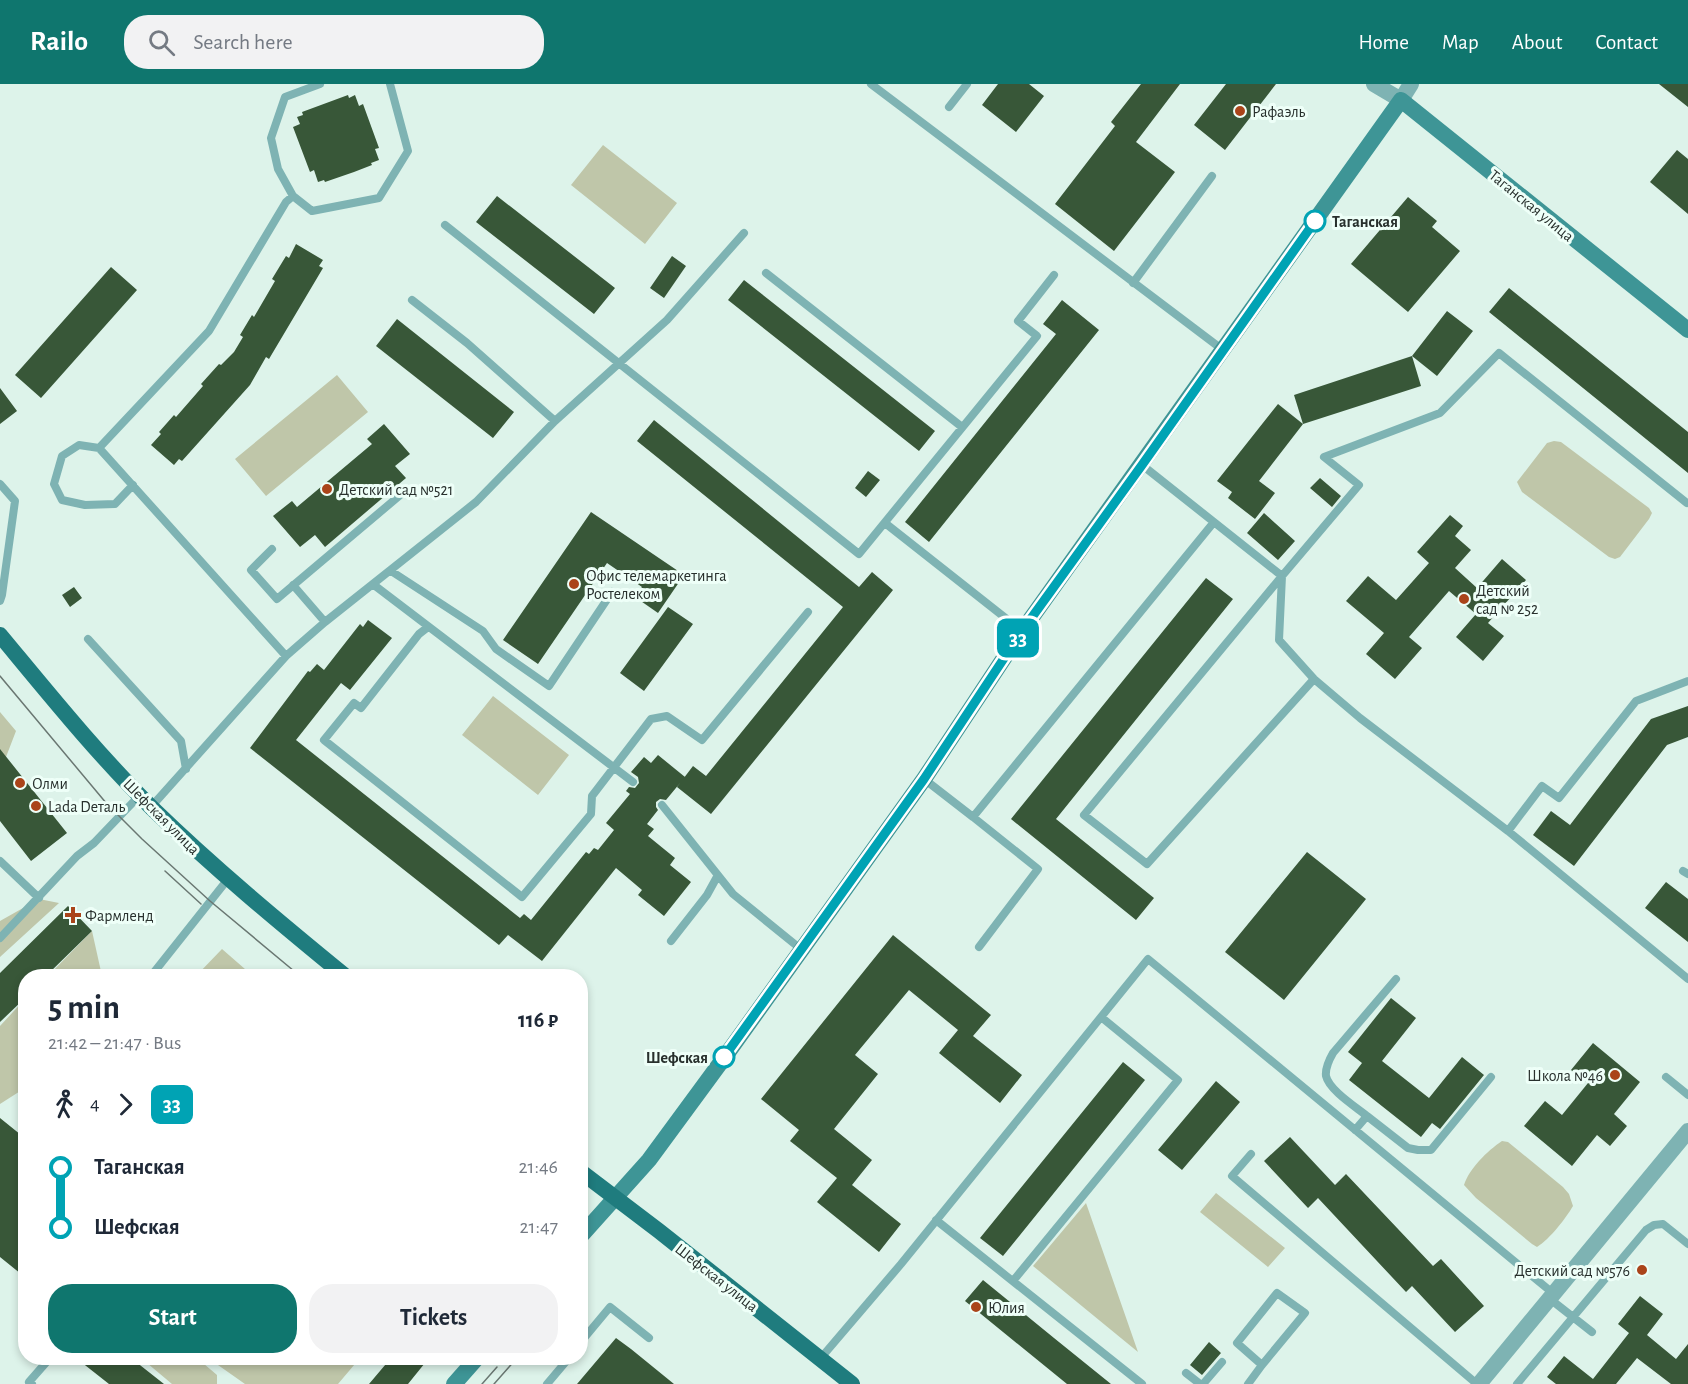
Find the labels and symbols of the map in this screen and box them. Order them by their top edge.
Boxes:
marker: Рафаэль [1233,104,1247,118]
place label: Рафаэль [1252,104,1305,120]
street label: Таганская улица [1485,167,1577,245]
marker: Таганская [1304,210,1326,232]
place label: Таганская [1332,214,1398,230]
marker: Детский сад №521 [320,482,334,496]
place label: Детский сад №521 [339,482,453,498]
place label: Офис телемаркетинга Ростелеком [586,568,727,602]
marker: Офис телемаркетинга Ростелеком [567,577,581,591]
place label: Детский сад № 252 [1476,583,1538,617]
marker: Детский сад № 252 [1457,592,1471,606]
line badge: 33 [991,618,1045,658]
marker: Олми [13,776,27,790]
place label: Олми [32,776,68,792]
street label: Шефская улица [119,776,202,859]
marker: Lada Dеталь [29,799,43,813]
place label: Lada Dеталь [48,799,125,815]
marker: Фармленд [66,908,80,922]
place label: Фармленд [85,908,154,924]
marker: Шефская [713,1046,735,1068]
place label: Шефская [646,1050,708,1066]
place label: Школа №46 [1527,1068,1603,1084]
marker: Школа №46 [1608,1068,1622,1082]
street label: Шефская улица [671,1241,761,1316]
place label: Детский сад №576 [1514,1263,1630,1279]
marker: Детский сад №576 [1635,1263,1649,1277]
marker: Юлия [969,1300,983,1314]
place label: Юлия [988,1300,1025,1316]

